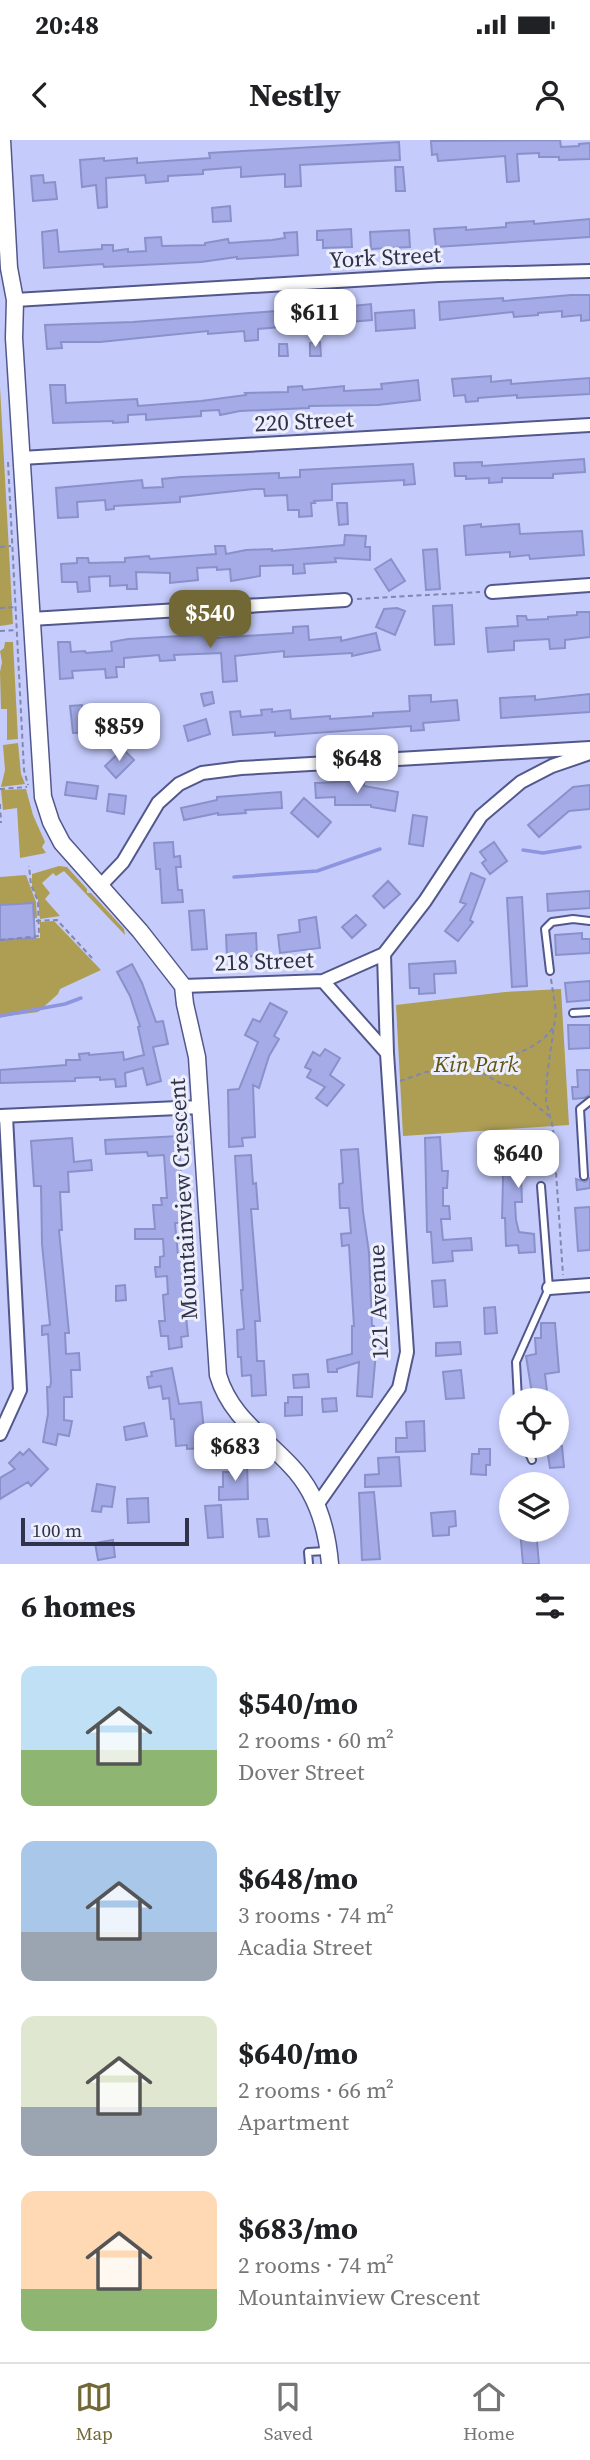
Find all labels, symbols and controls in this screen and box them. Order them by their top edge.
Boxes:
text: 20:48 [35,7,99,43]
text: Nestly [249,73,341,117]
icon: back [21,76,59,114]
icon: person [531,76,569,114]
street label: York Street [328,238,442,276]
pin: $611 [274,290,356,349]
text: $611 [290,296,340,328]
street label: 220 Street [254,402,355,440]
pin: $540 [169,590,251,650]
text: $540 [185,597,235,629]
pin: $859 [78,704,160,763]
text: $859 [94,710,144,742]
pin: $648 [316,736,398,795]
text: $648 [332,742,382,774]
street label: 218 Street [214,943,315,979]
park label: Kin Park [433,1048,518,1080]
street label: Mountainview Crescent [161,1077,205,1321]
pin: $640 [477,1130,559,1190]
text: $640 [493,1137,543,1169]
street label: 121 Avenue [360,1244,396,1360]
map controls [499,1388,569,1542]
button: locate [499,1388,569,1458]
pin: $683 [194,1424,276,1483]
text: $683 [210,1430,260,1462]
button: layers [499,1472,569,1542]
scale bar [21,1515,189,1547]
text: 100 m [32,1517,82,1543]
text: 6 homes [21,1586,136,1627]
icon: filters [531,1587,569,1625]
text: $540/mo [238,1683,358,1724]
icon: home [77,1694,161,1778]
text: 2 rooms · 60 m² [238,1724,394,1756]
text: Dover Street [238,1756,364,1788]
text: $648/mo [238,1858,358,1899]
icon: home [77,1869,161,1953]
text: 3 rooms · 74 m² [238,1899,394,1931]
text: Acadia Street [238,1931,372,1963]
text: $640/mo [238,2033,358,2074]
icon: home [77,2044,161,2128]
text: 2 rooms · 66 m² [238,2074,394,2106]
text: Apartment [238,2106,349,2138]
text: $683/mo [238,2208,358,2249]
icon: home [77,2219,161,2303]
text: 2 rooms · 74 m² [238,2249,394,2281]
text: Mountainview Crescent [238,2281,480,2313]
tab: Map [75,2378,113,2446]
tab: Saved [264,2378,312,2446]
tab: Home [463,2378,515,2446]

